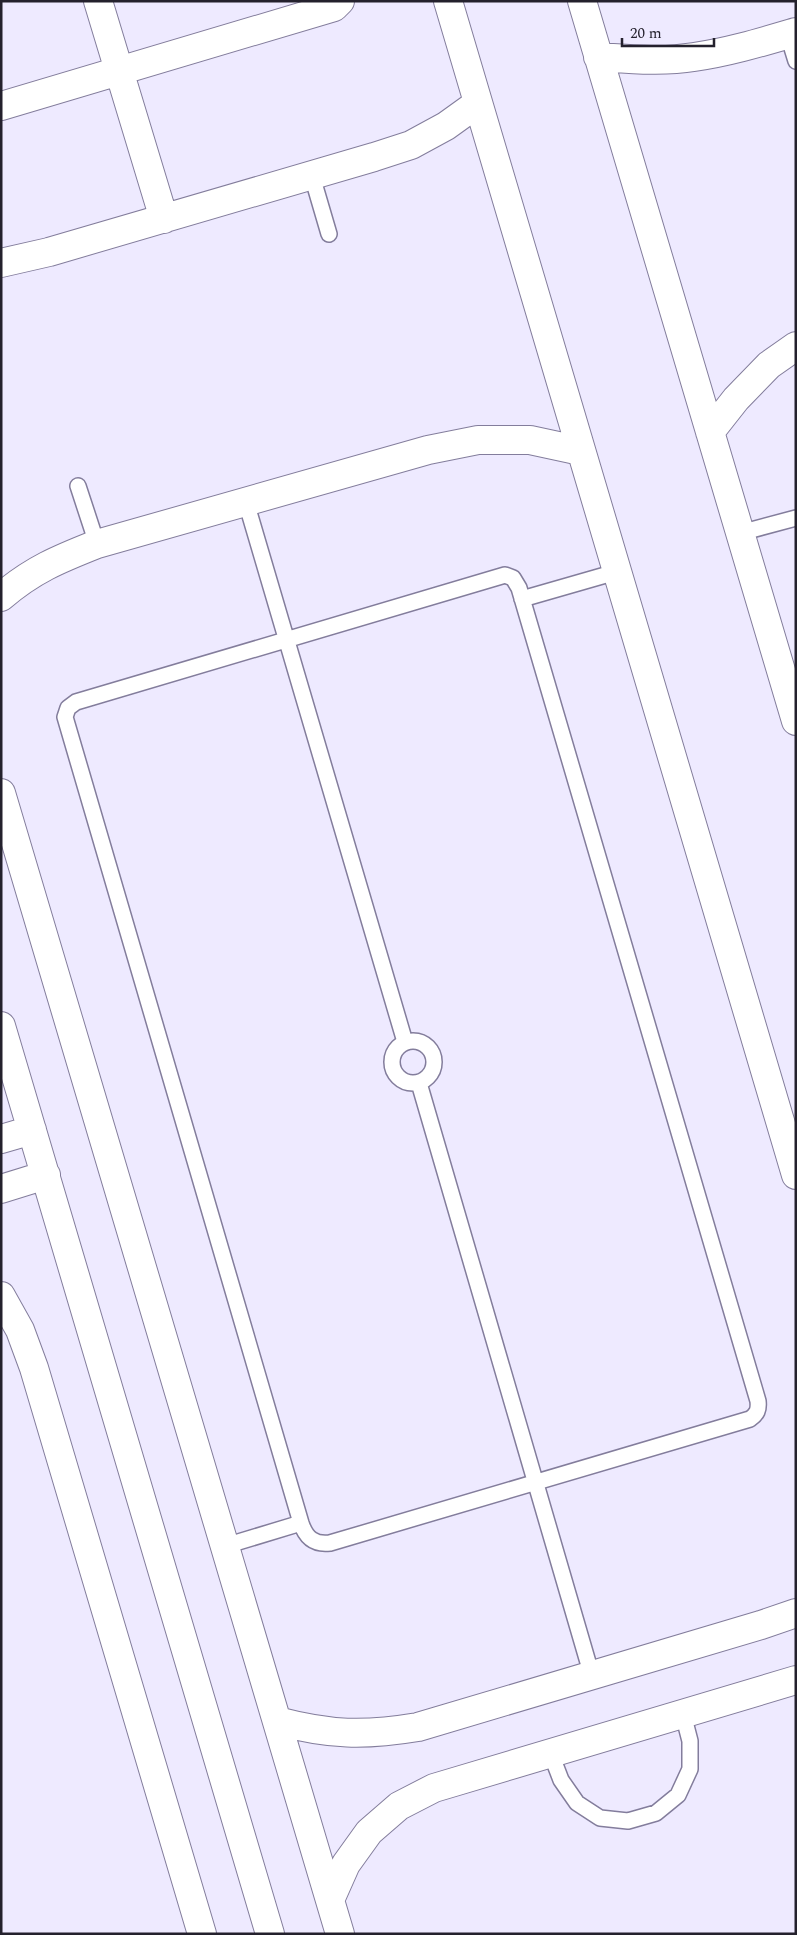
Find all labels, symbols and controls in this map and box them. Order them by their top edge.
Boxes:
scale bar [622,15,714,47]
text: 20 m [630,22,662,45]

